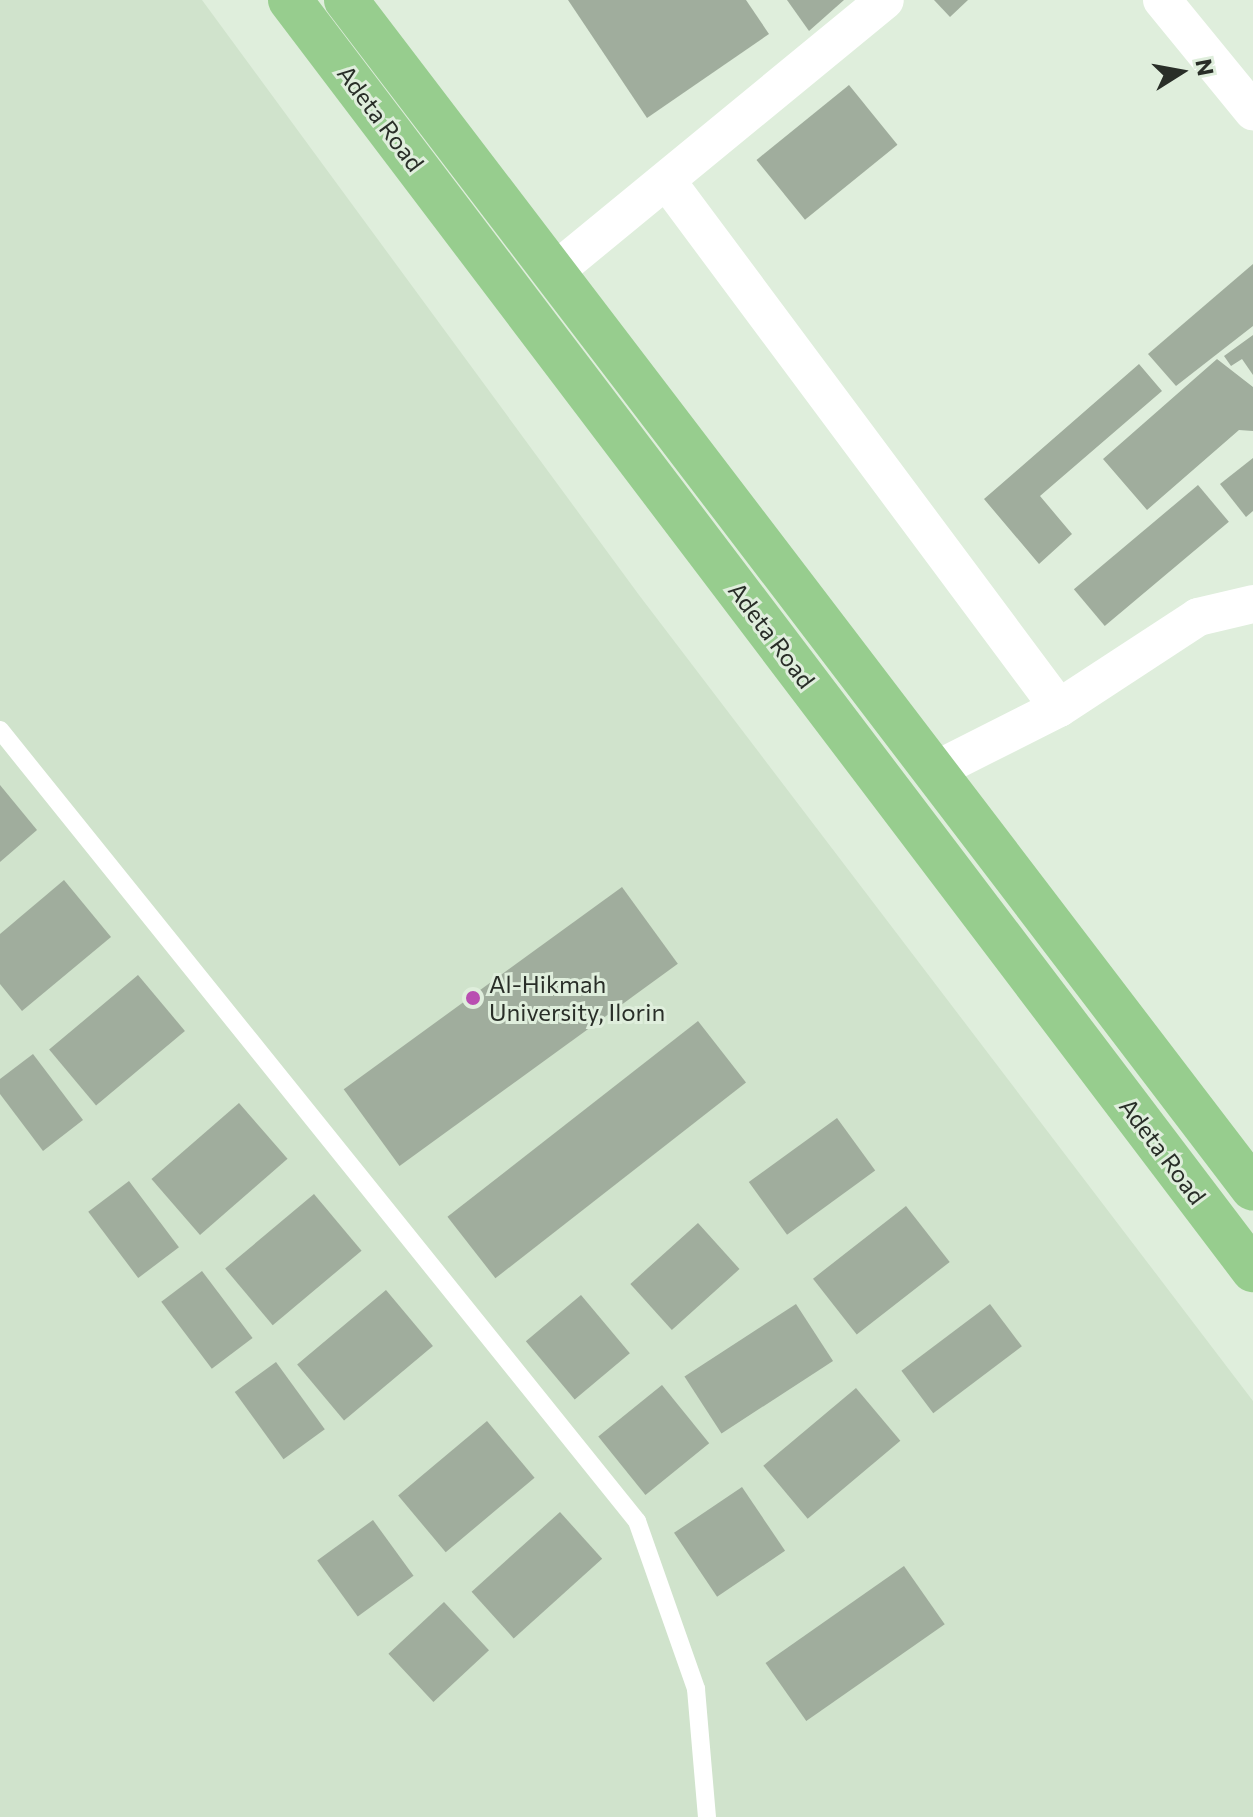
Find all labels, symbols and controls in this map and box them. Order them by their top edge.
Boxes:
north arrow [1141,32,1221,112]
text: N [1190,57,1220,78]
street label: Adeta Road [332,59,430,177]
street label: Adeta Road [723,576,821,694]
place label: Al-Hikmah University, Ilorin [489,970,665,1026]
marker: Al-Hikmah University, Ilorin [464,989,482,1007]
street label: Adeta Road [1114,1092,1212,1210]

